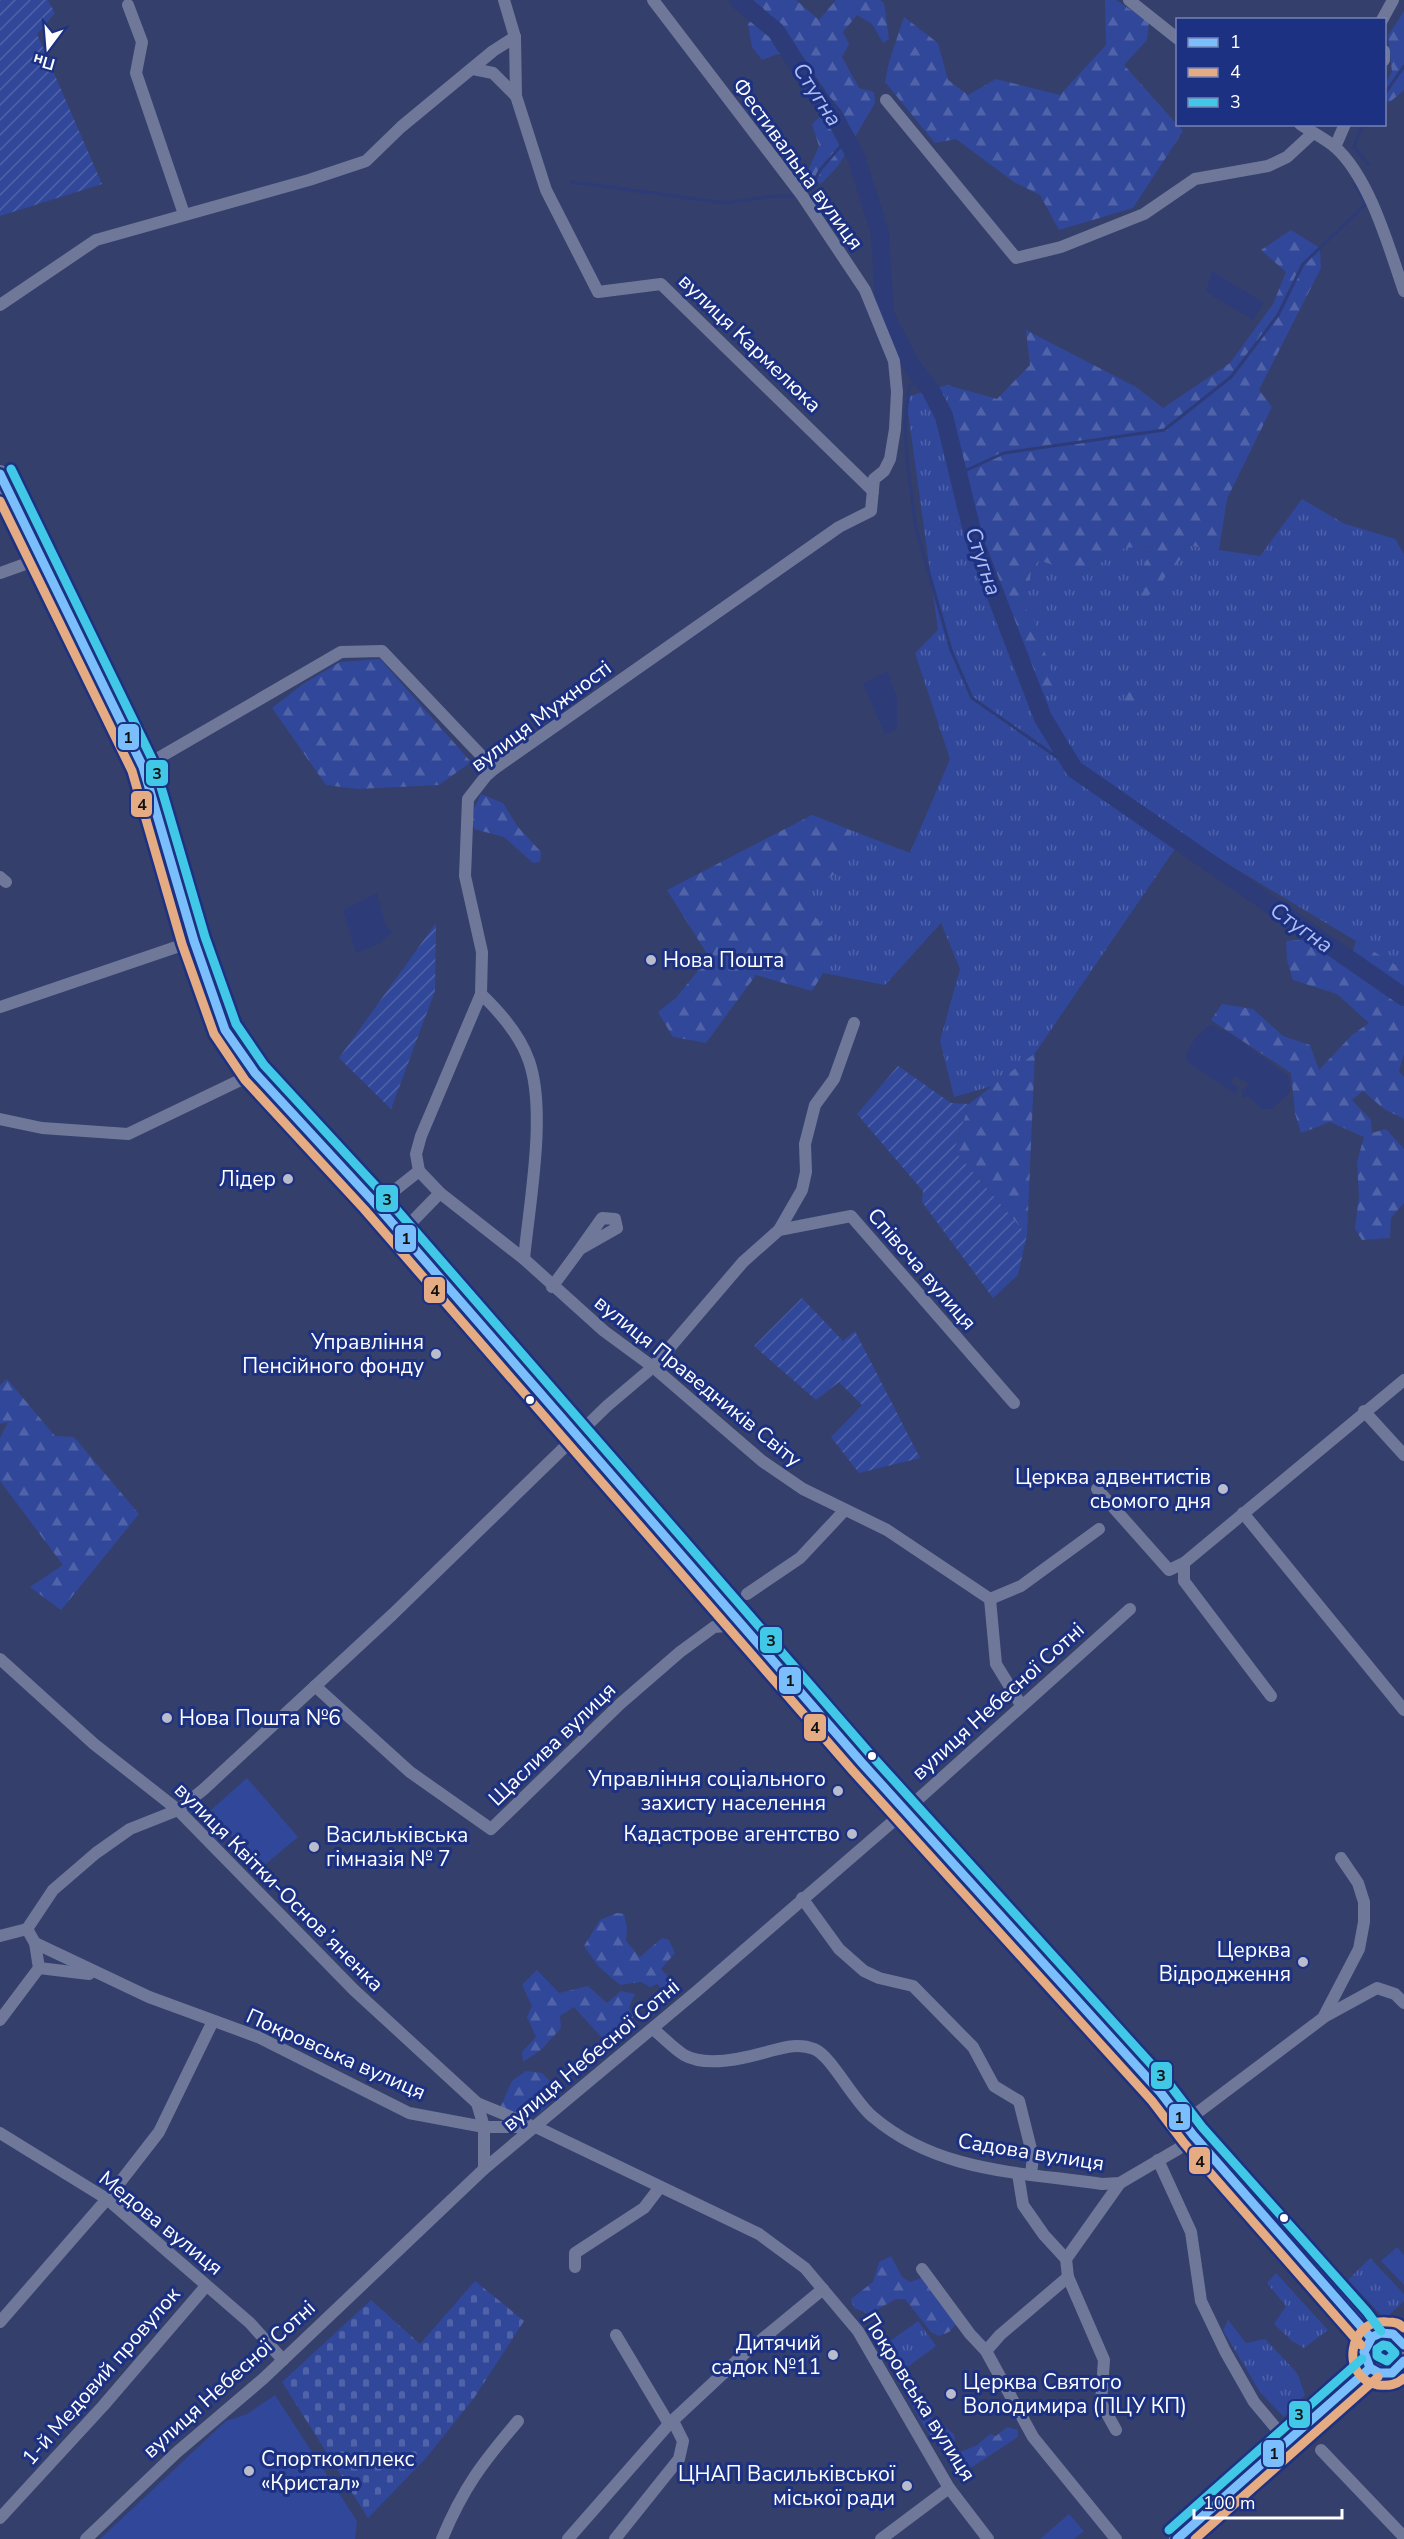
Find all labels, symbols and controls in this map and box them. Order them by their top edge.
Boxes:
north arrow [18,18,78,78]
legend [1176,18,1386,126]
text: 1 [1230,30,1241,54]
text: Пн [31,48,58,75]
water label: Стугна [785,57,849,132]
text: 4 [1230,60,1241,84]
street label: Фестивальна вулиця [726,72,870,256]
text: 3 [1230,90,1241,114]
street label: вулиця Кармелюка [672,267,828,419]
water label: Стугна [957,523,1009,600]
street label: вулиця Мужності [465,654,617,778]
line badge: 1 [117,723,140,751]
text: 1 [123,727,133,749]
line badge: 3 [145,759,169,787]
text: 3 [152,763,162,785]
line badge: 4 [130,790,153,818]
text: 4 [137,794,147,816]
water label: Стугна [1264,895,1339,960]
place label: Нова Пошта [663,946,784,974]
marker: Нова Пошта [644,953,658,967]
place label: Лідер [219,1165,276,1193]
marker: Лідер [281,1172,295,1186]
line badge: 3 [375,1184,399,1213]
text: 3 [382,1189,392,1211]
street label: Співоча вулиця [861,1202,983,1336]
line badge: 1 [394,1224,417,1253]
text: 1 [401,1228,411,1250]
line badge: 4 [423,1276,446,1304]
text: 4 [430,1280,440,1302]
street label: вулиця Праведників Світу [589,1289,807,1473]
place label: Управління Пенсійного фонду [242,1328,424,1380]
marker: Управління Пенсійного фонду [429,1347,443,1361]
unlabelled marker [524,1394,536,1406]
place label: Церква адвентистів сьомого дня [1015,1463,1211,1515]
marker: Церква адвентистів сьомого дня [1216,1482,1230,1496]
street label: вулиця Небесної Сотні [906,1616,1090,1786]
line badge: 3 [759,1626,783,1654]
text: 3 [766,1630,776,1652]
line badge: 1 [778,1666,802,1695]
text: 1 [785,1670,795,1692]
street label: Щаслива вулиця [482,1676,622,1812]
place label: Нова Пошта №6 [179,1704,341,1732]
marker: Нова Пошта №6 [160,1711,174,1725]
line badge: 4 [803,1713,827,1742]
text: 4 [810,1717,820,1739]
unlabelled marker [866,1750,878,1762]
place label: Управління соціального захисту населення [587,1765,826,1817]
street label: вулиця Квітки-Основʼяненка [168,1776,390,1998]
marker: Управління соціального захисту населення [831,1784,845,1798]
place label: Кадастрове агентство [624,1820,840,1848]
place label: Васильківська гімназія № 7 [326,1821,468,1873]
marker: Кадастрове агентство [845,1827,859,1841]
marker: Васильківська гімназія № 7 [307,1840,321,1854]
place label: Церква Відродження [1159,1936,1291,1988]
marker: Церква Відродження [1296,1955,1310,1969]
street label: вулиця Небесної Сотні [496,1973,686,2137]
street label: Покровська вулиця [242,2002,430,2106]
line badge: 3 [1150,2061,1173,2090]
text: 3 [1156,2065,1166,2087]
line badge: 1 [1168,2103,1191,2131]
text: 1 [1174,2107,1184,2129]
street label: Садова вулиця [956,2127,1106,2177]
line badge: 4 [1188,2146,1211,2175]
text: 4 [1195,2151,1205,2173]
street label: Медова вулиця [93,2164,229,2282]
unlabelled marker [1278,2212,1290,2224]
street label: 1-й Медовий провулок [16,2280,187,2471]
street label: вулиця Небесної Сотні [137,2294,321,2464]
street label: Покровська вулиця [856,2307,982,2487]
place label: Дитячий садок №11 [711,2329,821,2381]
marker: Дитячий садок №11 [826,2348,840,2362]
place label: Церква Святого Володимира (ПЦУ КП) [963,2368,1187,2420]
marker: Церква Святого Володимира (ПЦУ КП) [944,2387,958,2401]
line badge: 3 [1288,2400,1311,2429]
text: 3 [1294,2404,1304,2426]
line badge: 1 [1262,2439,1285,2468]
text: 1 [1269,2443,1279,2465]
place label: Спорткомплекс «Кристал» [261,2445,415,2497]
place label: ЦНАП Васильківської міської ради [678,2460,896,2512]
marker: Спорткомплекс «Кристал» [242,2464,256,2478]
marker: ЦНАП Васильківської міської ради [900,2479,914,2493]
scale bar [1194,2482,1342,2520]
text: 100 m [1203,2491,1255,2515]

